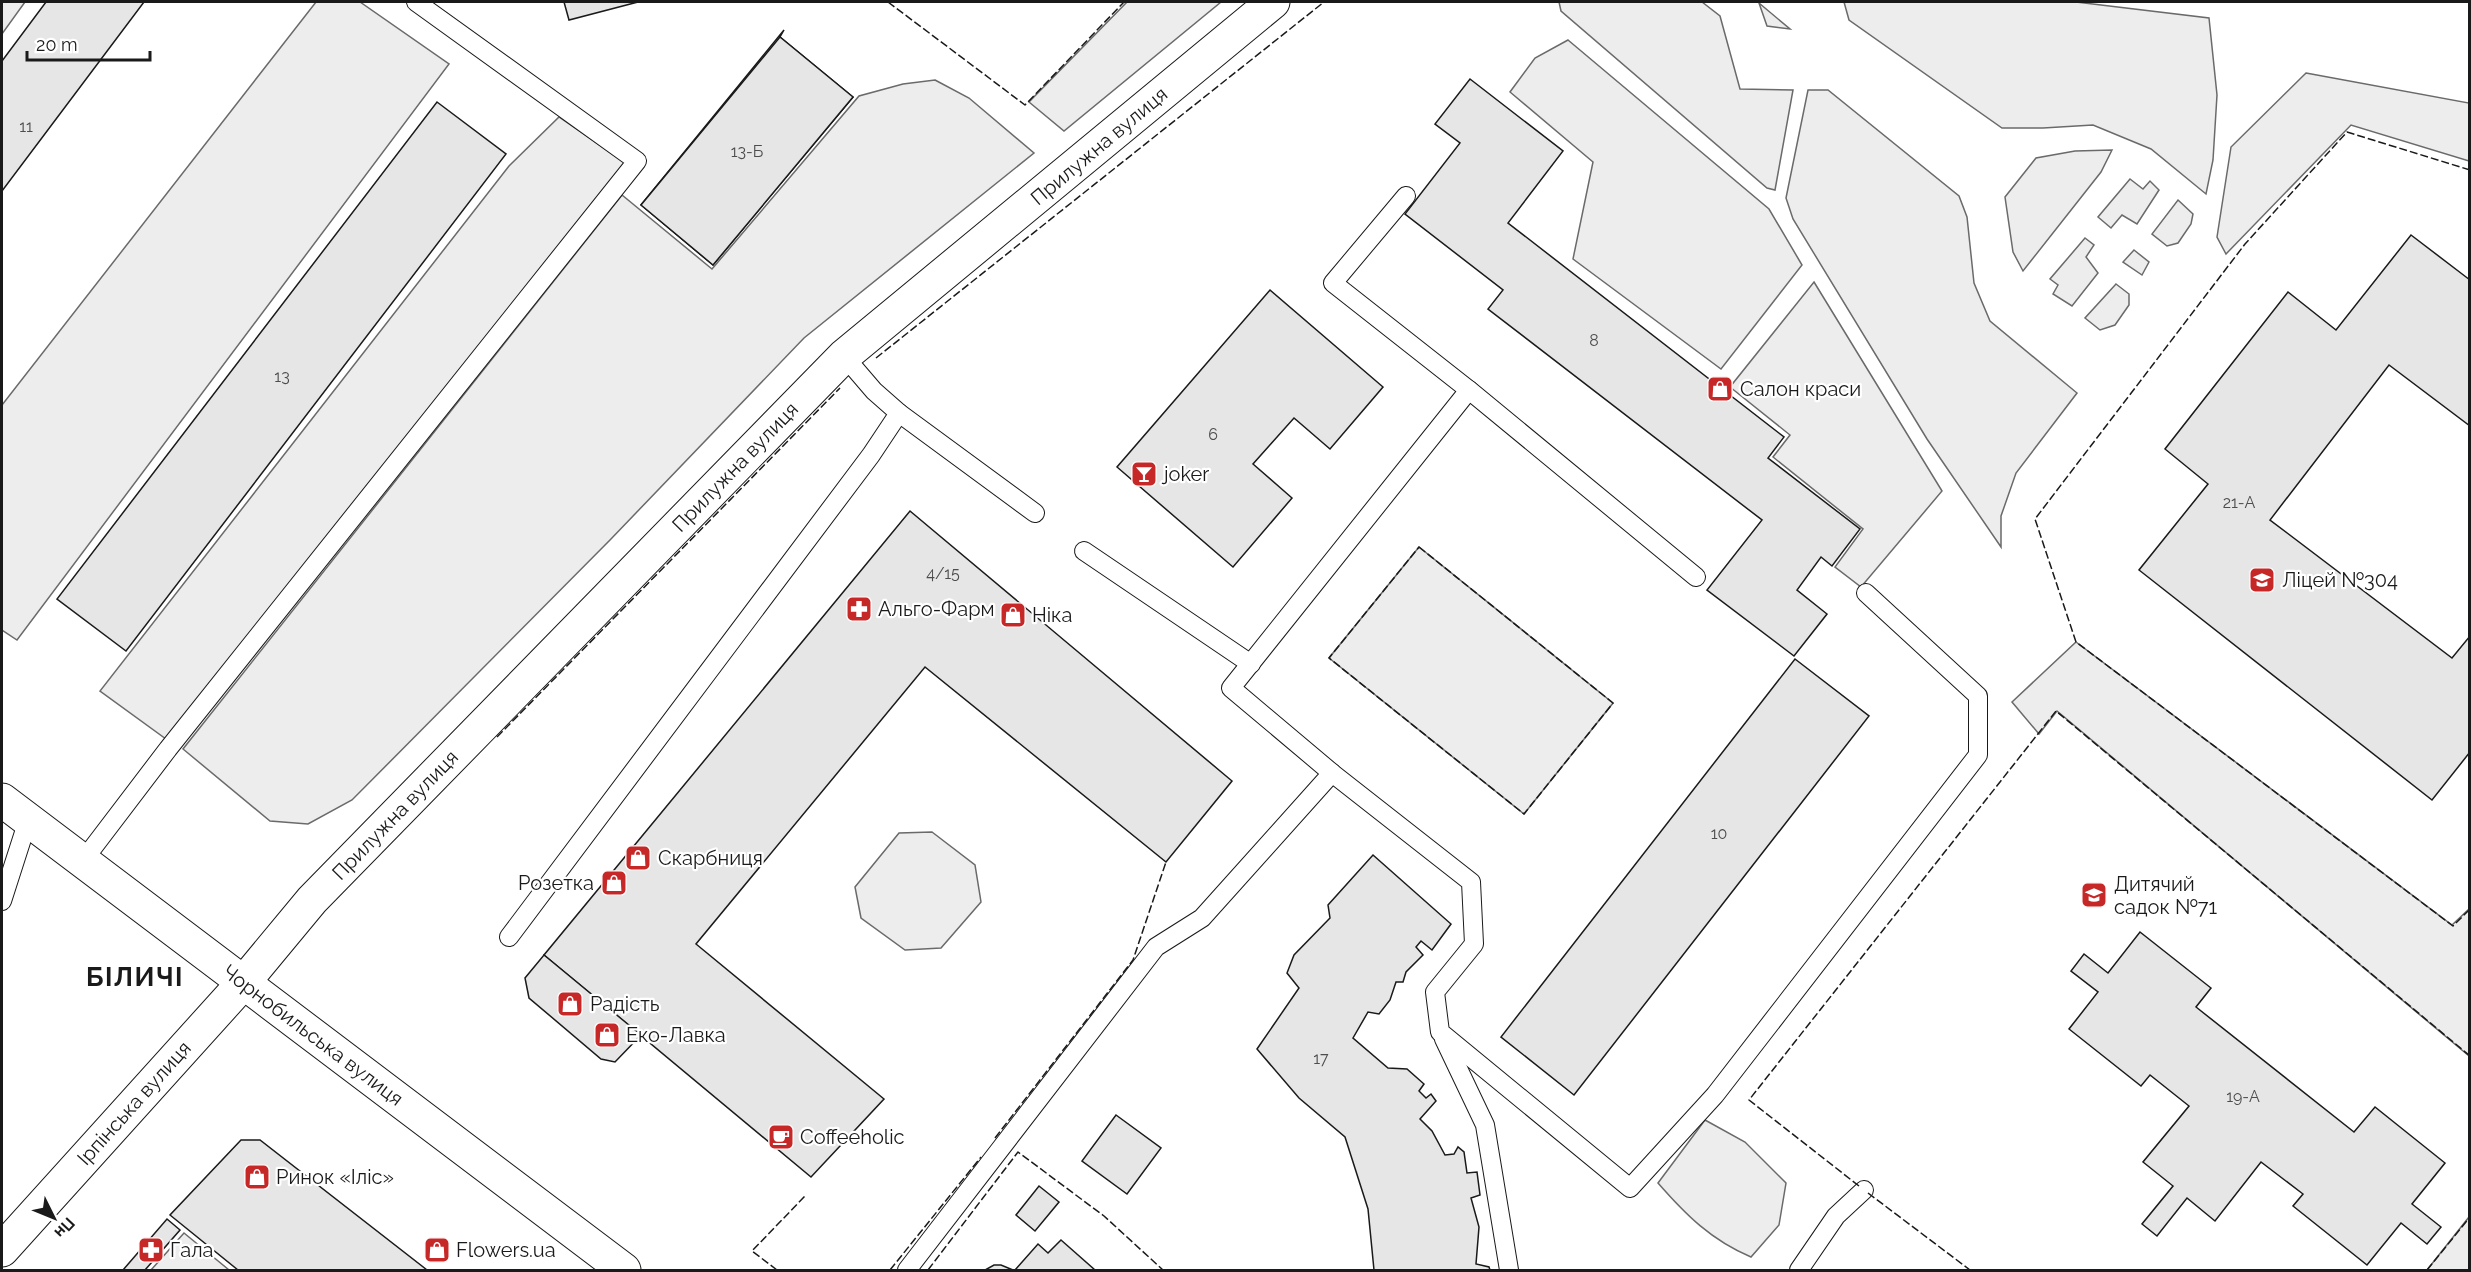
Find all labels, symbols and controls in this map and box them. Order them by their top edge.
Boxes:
scale bar [27,24,150,62]
text: 20 m [36,34,78,55]
street label: Прилужна вулиця [1026,82,1172,210]
house number: 11 [19,117,33,136]
house number: 13-Б [731,142,763,161]
house number: 8 [1589,331,1599,350]
house number: 13 [274,367,290,386]
shop icon: Салон краси [1705,374,1735,404]
place label: Салон краси [1740,377,1861,401]
street label: Прилужна вулиця [667,397,803,537]
house number: 6 [1208,425,1218,444]
bar icon: joker [1129,459,1159,489]
place label: joker [1161,462,1209,486]
house number: 21-А [2223,493,2255,512]
house number: 4/15 [926,564,960,583]
school or university icon: Ліцей №304 [2247,565,2277,595]
place label: Ліцей №304 [2282,568,2398,592]
pharmacy icon: Альго-Фарм [844,594,874,624]
place label: Альго-Фарм [878,597,995,621]
shop icon: Ніка [998,600,1028,630]
place label: Ніка [1032,603,1072,627]
street label: Прилужна вулиця [327,745,463,885]
house number: 10 [1711,824,1727,843]
shop icon: Скарбниця [623,843,653,873]
place label: Скарбниця [658,846,763,870]
shop icon: Розетка [599,868,629,898]
place label: Розетка [518,871,594,895]
place label: Дитячий садок №71 [2114,872,2217,919]
school or university icon: Дитячий садок №71 [2079,880,2109,910]
street label: Чорнобильська вулиця [218,959,408,1111]
district label: БІЛИЧІ [86,962,184,992]
shop icon: Радість [555,989,585,1019]
place label: Радість [590,992,660,1016]
shop icon: Еко-Лавка [592,1020,622,1050]
place label: Еко-Лавка [626,1023,726,1047]
street label: Ірпінська вулиця [72,1036,196,1170]
house number: 17 [1313,1049,1329,1068]
house number: 19-А [2226,1087,2260,1106]
cafe icon: Coffeeholic [766,1122,796,1152]
place label: Coffeeholic [800,1125,905,1149]
shop icon: Ринок «Іліс» [242,1162,272,1192]
place label: Ринок «Іліс» [276,1165,394,1189]
north arrow [24,1188,84,1248]
text: Пн [50,1214,79,1242]
pharmacy icon: Гала [136,1235,166,1265]
shop icon: Flowers.ua [422,1235,452,1265]
place label: Гала [170,1238,214,1262]
place label: Flowers.ua [456,1238,556,1262]

